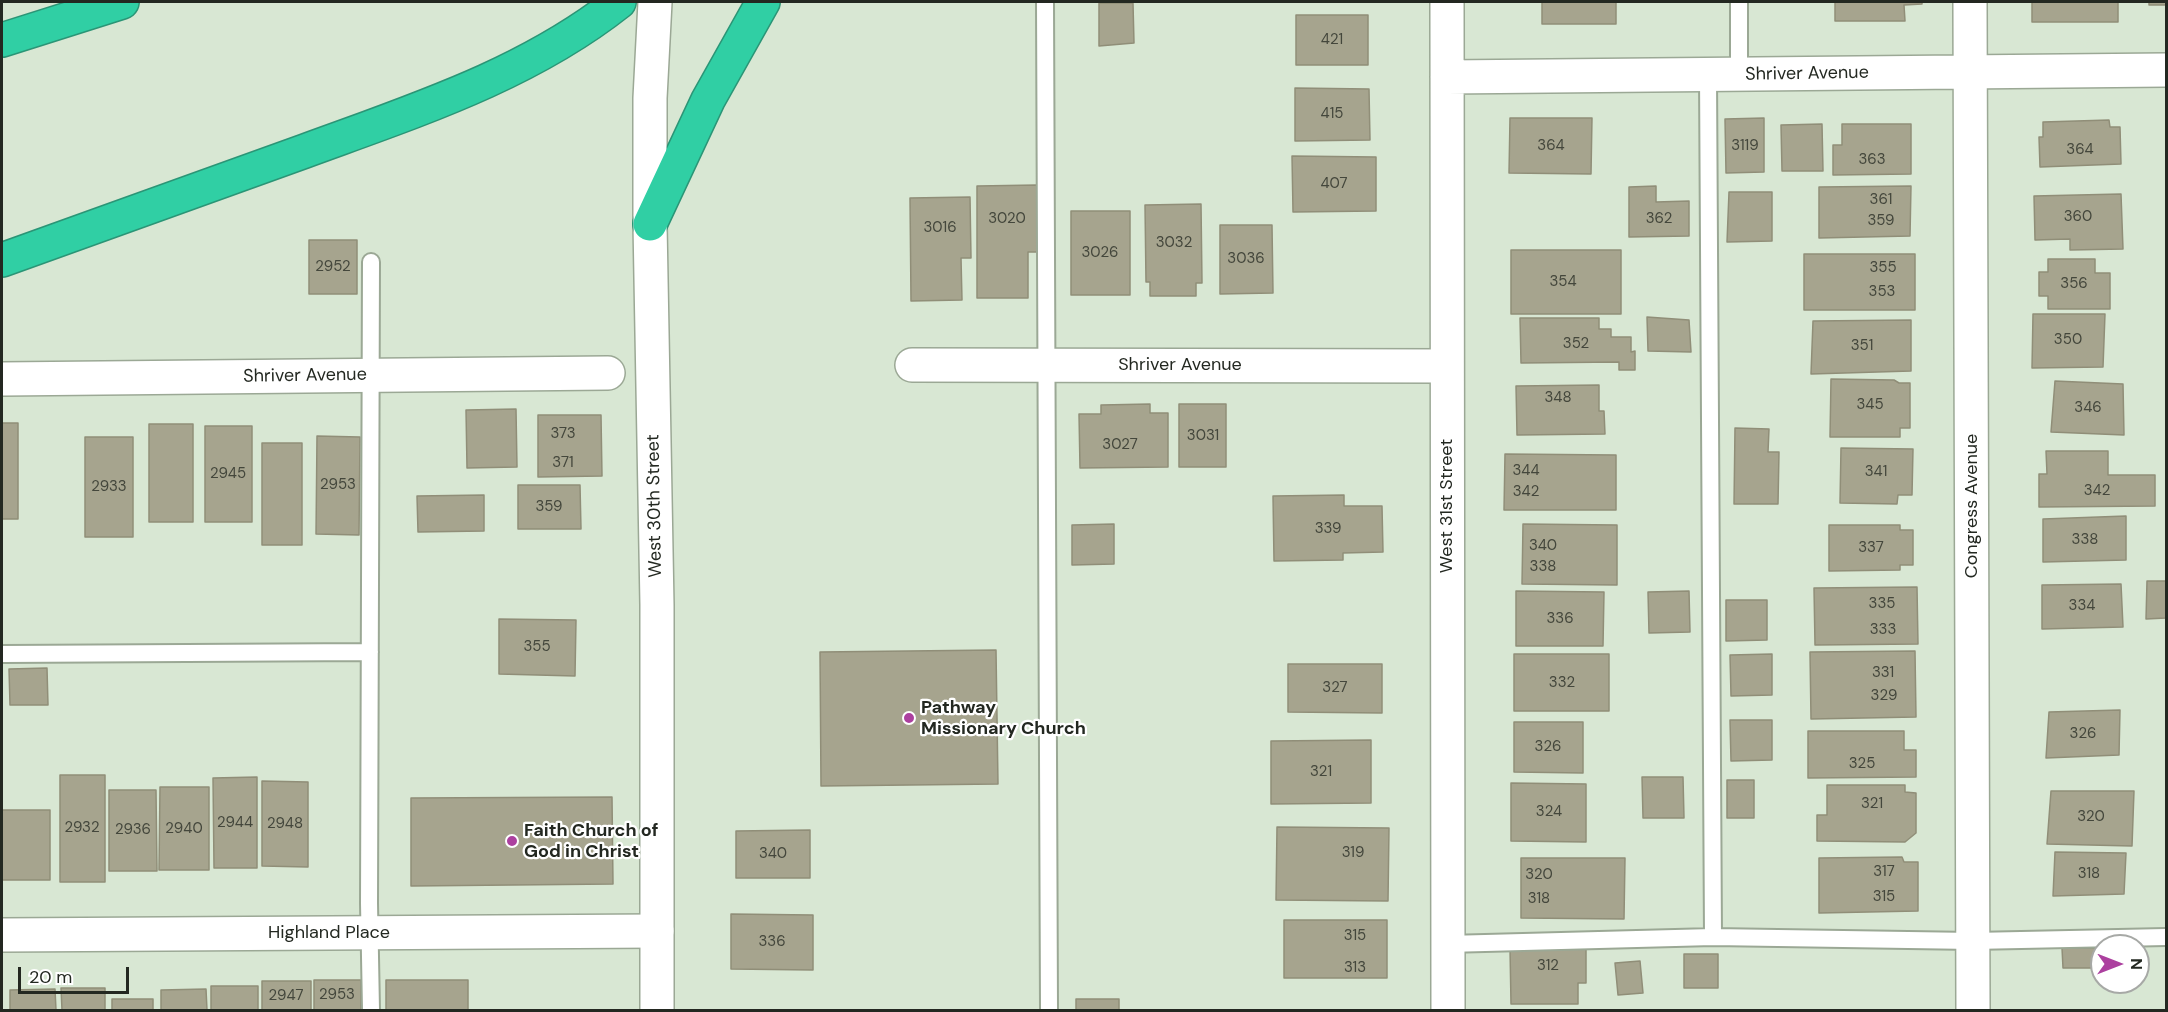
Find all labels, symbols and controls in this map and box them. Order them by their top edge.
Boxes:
house number: 421 [1321,31,1343,49]
street label: Shriver Avenue [1745,62,1869,86]
house number: 415 [1321,105,1343,123]
house number: 364 [1537,137,1565,155]
house number: 3119 [1731,137,1759,155]
house number: 364 [2066,141,2094,159]
house number: 363 [1858,151,1886,169]
house number: 407 [1320,175,1348,193]
house number: 361 [1870,191,1892,209]
house number: 360 [2064,208,2092,226]
house number: 3020 [988,210,1026,228]
house number: 362 [1646,210,1672,228]
house number: 359 [1868,212,1894,230]
house number: 3016 [923,219,957,237]
house number: 3032 [1156,234,1192,252]
house number: 3026 [1081,244,1119,262]
house number: 3036 [1227,250,1265,268]
house number: 2952 [315,258,351,276]
house number: 355 [1869,259,1897,277]
house number: 354 [1549,273,1577,291]
house number: 356 [2060,275,2088,293]
house number: 353 [1869,283,1895,301]
house number: 350 [2054,331,2082,349]
house number: 352 [1563,335,1589,353]
house number: 351 [1851,337,1873,355]
street label: Shriver Avenue [1118,354,1242,376]
street label: Shriver Avenue [243,364,367,388]
house number: 348 [1544,389,1572,407]
house number: 345 [1856,396,1884,414]
house number: 346 [2074,399,2102,417]
house number: 373 [550,425,576,443]
house number: 3031 [1187,427,1219,445]
street label: West 30th Street [643,434,667,578]
street label: Congress Avenue [1961,434,1983,578]
house number: 3027 [1102,436,1138,454]
street label: West 31st Street [1436,439,1458,573]
house number: 371 [552,454,574,472]
house number: 344 [1512,462,1540,480]
house number: 341 [1865,463,1887,481]
house number: 2945 [210,465,246,483]
house number: 2953 [320,476,356,494]
house number: 2933 [91,478,127,496]
house number: 342 [2084,482,2110,500]
house number: 342 [1513,483,1539,501]
house number: 359 [536,498,562,516]
house number: 339 [1315,520,1341,538]
house number: 338 [2072,531,2098,549]
house number: 340 [1529,537,1557,555]
house number: 337 [1858,539,1884,557]
house number: 338 [1530,558,1556,576]
house number: 335 [1869,595,1895,613]
house number: 334 [2069,597,2095,615]
house number: 336 [1546,610,1574,628]
house number: 333 [1870,621,1896,639]
house number: 355 [523,638,551,656]
house number: 331 [1872,664,1894,682]
house number: 332 [1549,674,1575,692]
house number: 327 [1322,679,1348,697]
house number: 329 [1871,687,1897,705]
place label: Pathway Missionary Church [921,697,1086,740]
marker: Pathway Missionary Church [902,711,916,725]
house number: 326 [2070,725,2096,743]
house number: 326 [1535,738,1561,756]
house number: 325 [1849,755,1875,773]
house number: 321 [1310,763,1332,781]
house number: 321 [1861,795,1883,813]
house number: 324 [1536,803,1562,821]
house number: 320 [2077,808,2105,826]
house number: 2944 [217,814,253,832]
house number: 2948 [267,815,303,833]
house number: 2932 [64,819,100,837]
house number: 2940 [165,820,203,838]
place label: Faith Church of God in Christ [524,820,659,862]
house number: 2936 [115,821,151,839]
marker: Faith Church of God in Christ [505,834,519,848]
house number: 319 [1342,844,1364,862]
house number: 340 [759,845,787,863]
house number: 317 [1873,863,1895,881]
house number: 318 [2078,865,2100,883]
house number: 320 [1525,866,1553,884]
house number: 315 [1873,888,1895,906]
house number: 318 [1528,890,1550,908]
street label: Highland Place [268,922,390,944]
house number: 315 [1344,927,1366,945]
house number: 336 [758,933,786,951]
north arrow [2090,934,2150,994]
scale bar [21,955,132,993]
house number: 312 [1537,957,1559,975]
text: N [2126,958,2147,970]
house number: 313 [1344,959,1366,977]
text: 20 m [29,965,72,989]
house number: 2953 [319,986,355,1004]
house number: 2947 [268,987,304,1005]

